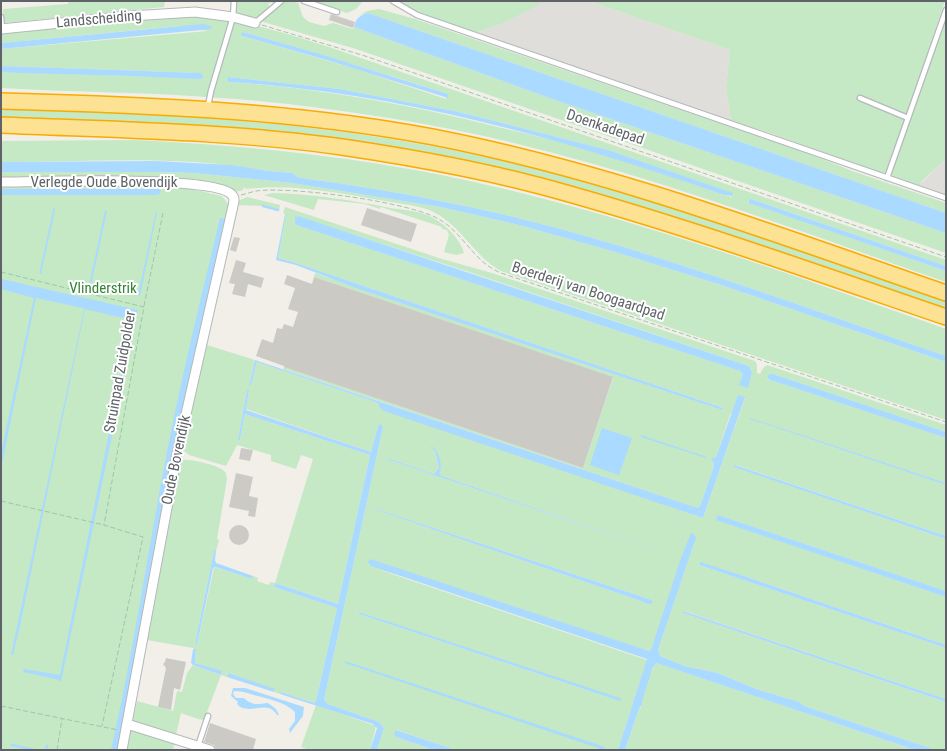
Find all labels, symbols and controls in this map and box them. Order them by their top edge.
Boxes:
street label: Landscheiding [55,7,143,33]
street label: Doenkadepad [564,106,646,150]
street label: Verlegde Oude Bovendijk [31,174,177,192]
street label: Boerderij van Boogaardpad [509,259,667,325]
park label: Vlinderstrik [69,280,137,298]
street label: Struinpad Zuidpolder [101,310,141,434]
street label: Oude Bovendijk [159,413,195,507]

